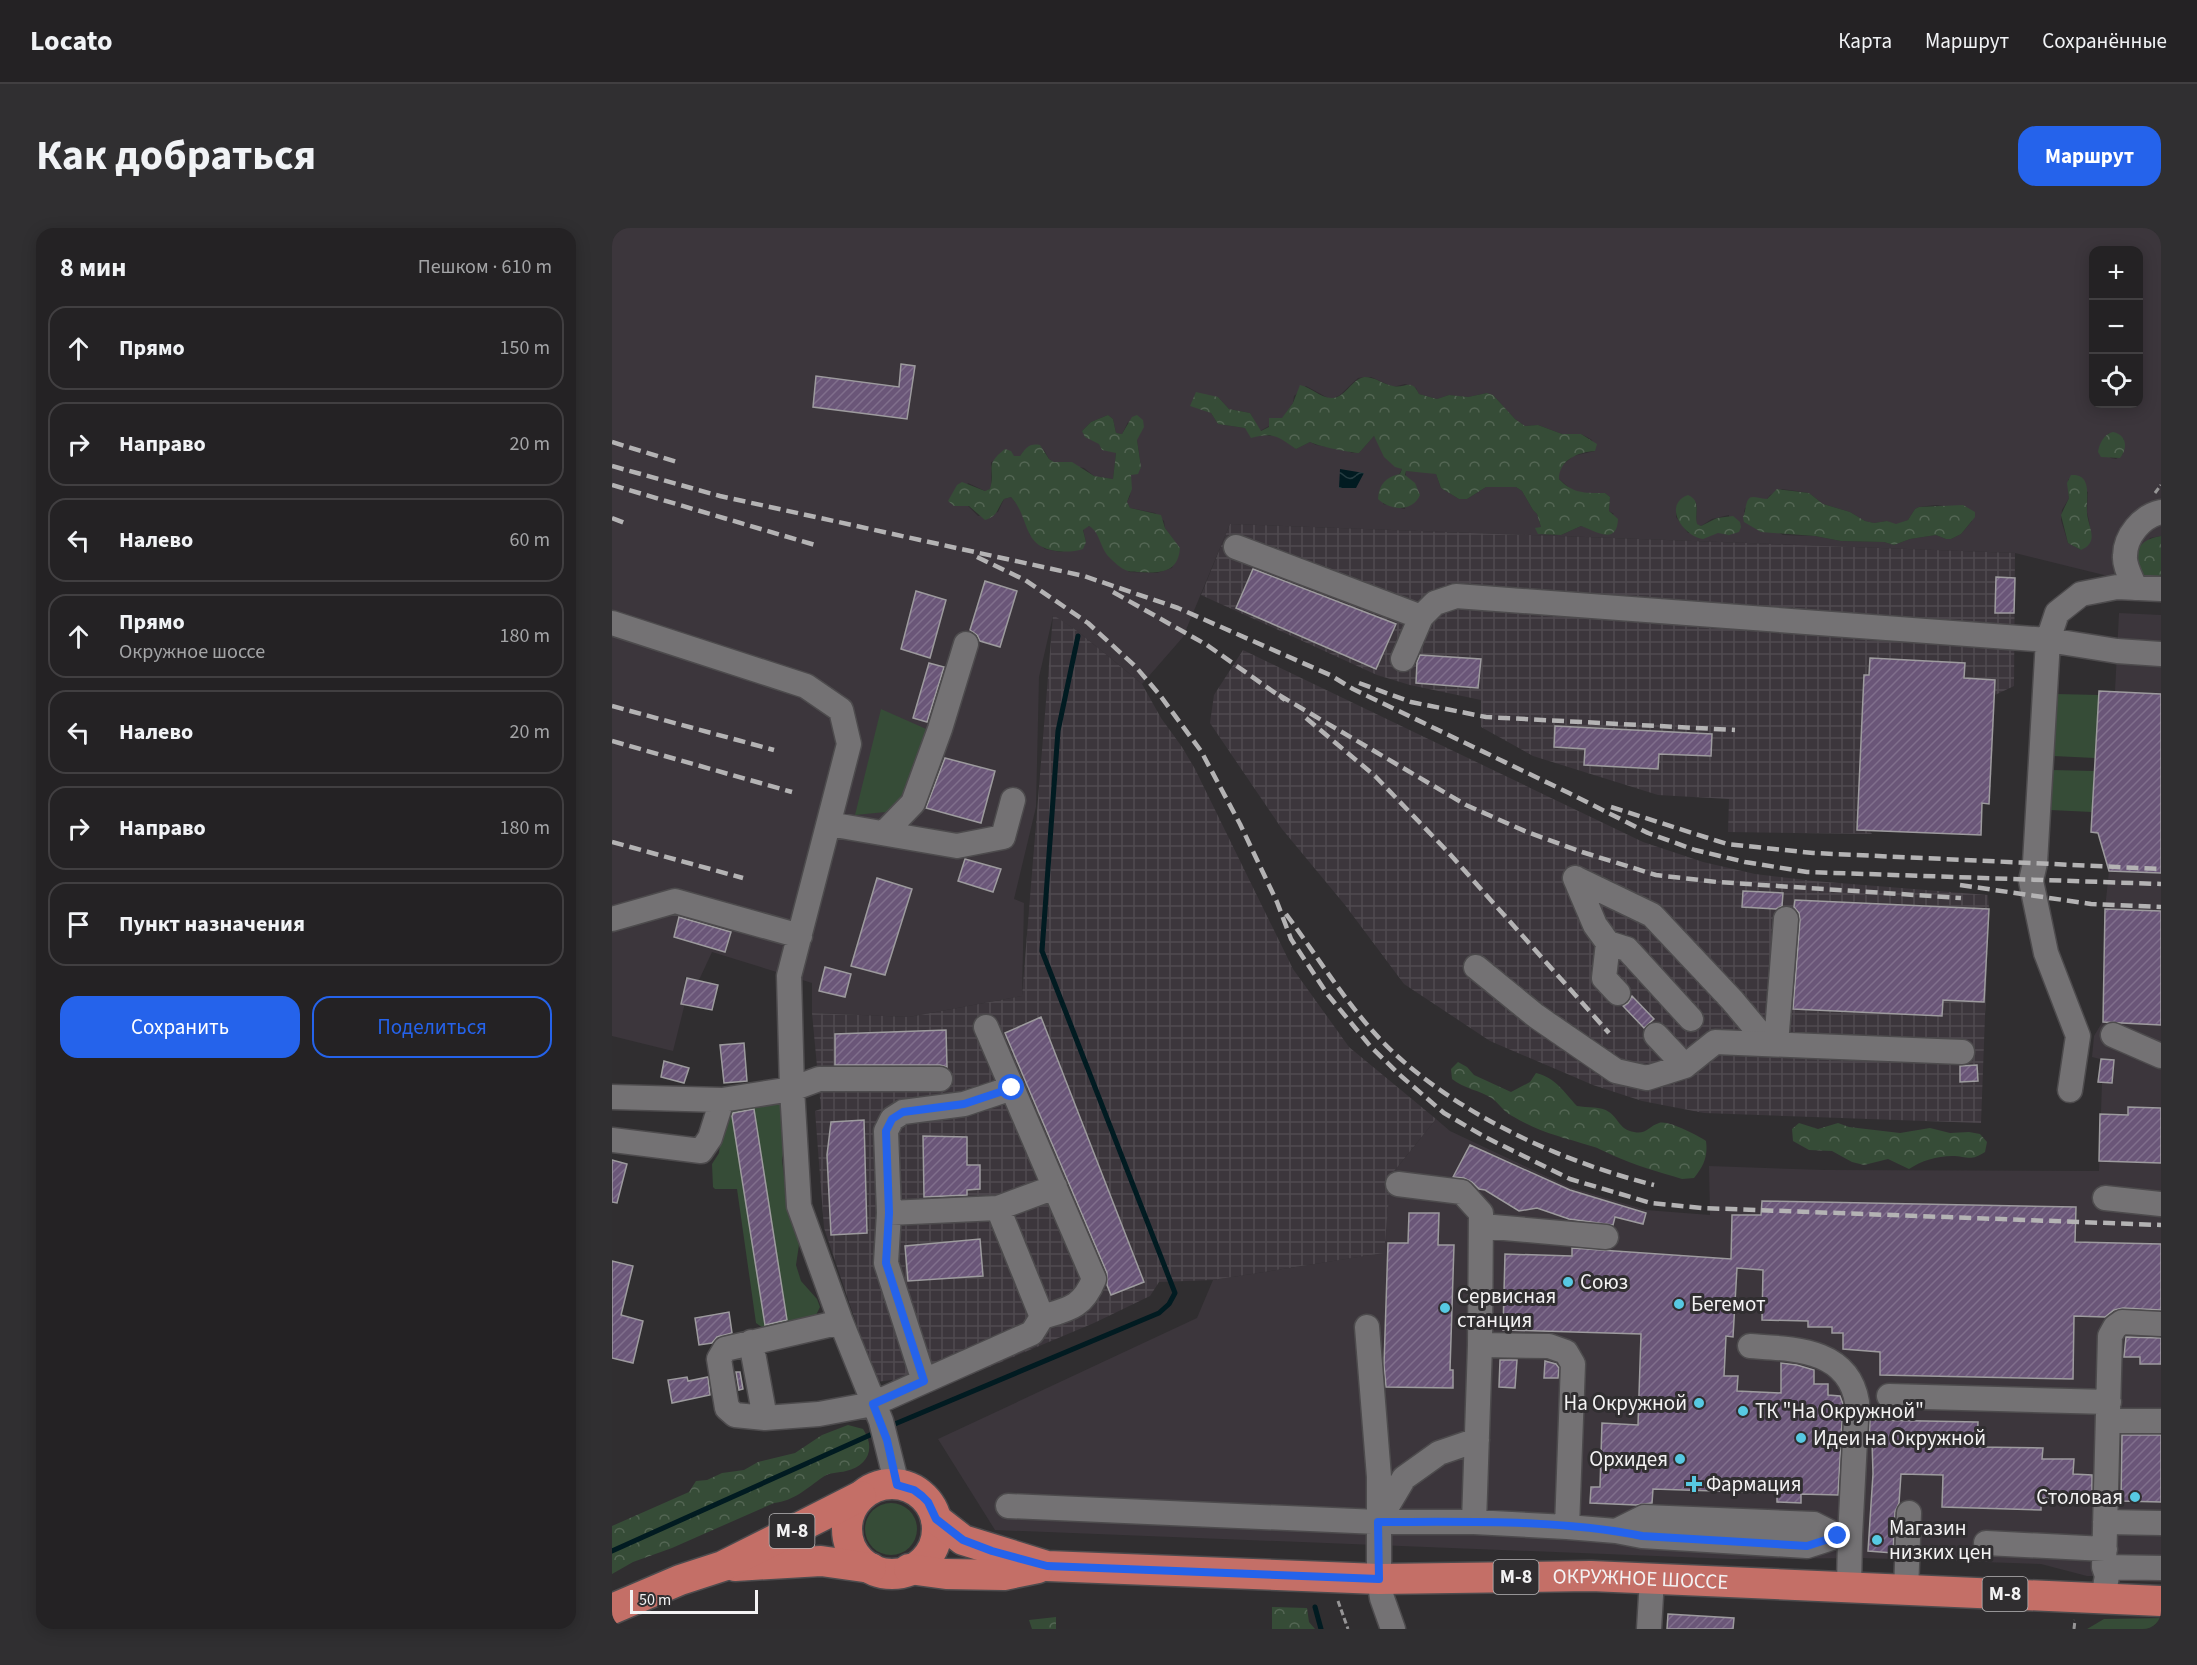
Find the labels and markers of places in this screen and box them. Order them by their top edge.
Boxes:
place label: Союз [1580,1267,1628,1297]
marker: Союз [1561,1275,1575,1289]
place label: Сервисная станция [1457,1281,1556,1335]
place label: Бегемот [1691,1289,1766,1319]
marker: Бегемот [1672,1297,1686,1311]
marker: Сервисная станция [1438,1301,1452,1315]
place label: На Окружной [1564,1388,1687,1418]
marker: На Окружной [1692,1396,1706,1410]
place label: ТК "На Окружной" [1755,1396,1924,1426]
marker: ТК "На Окружной" [1736,1404,1750,1418]
place label: Идеи на Окружной [1813,1423,1986,1453]
marker: Идеи на Окружной [1794,1431,1808,1445]
place label: Орхидея [1589,1444,1668,1474]
marker: Орхидея [1673,1452,1687,1466]
place label: Фармация [1706,1469,1801,1499]
marker: Фармация [1687,1477,1701,1491]
place label: Столовая [2036,1482,2123,1512]
marker: Столовая [2128,1490,2142,1504]
place label: Магазин низких цен [1889,1513,1992,1567]
marker: Магазин низких цен [1870,1533,1884,1547]

